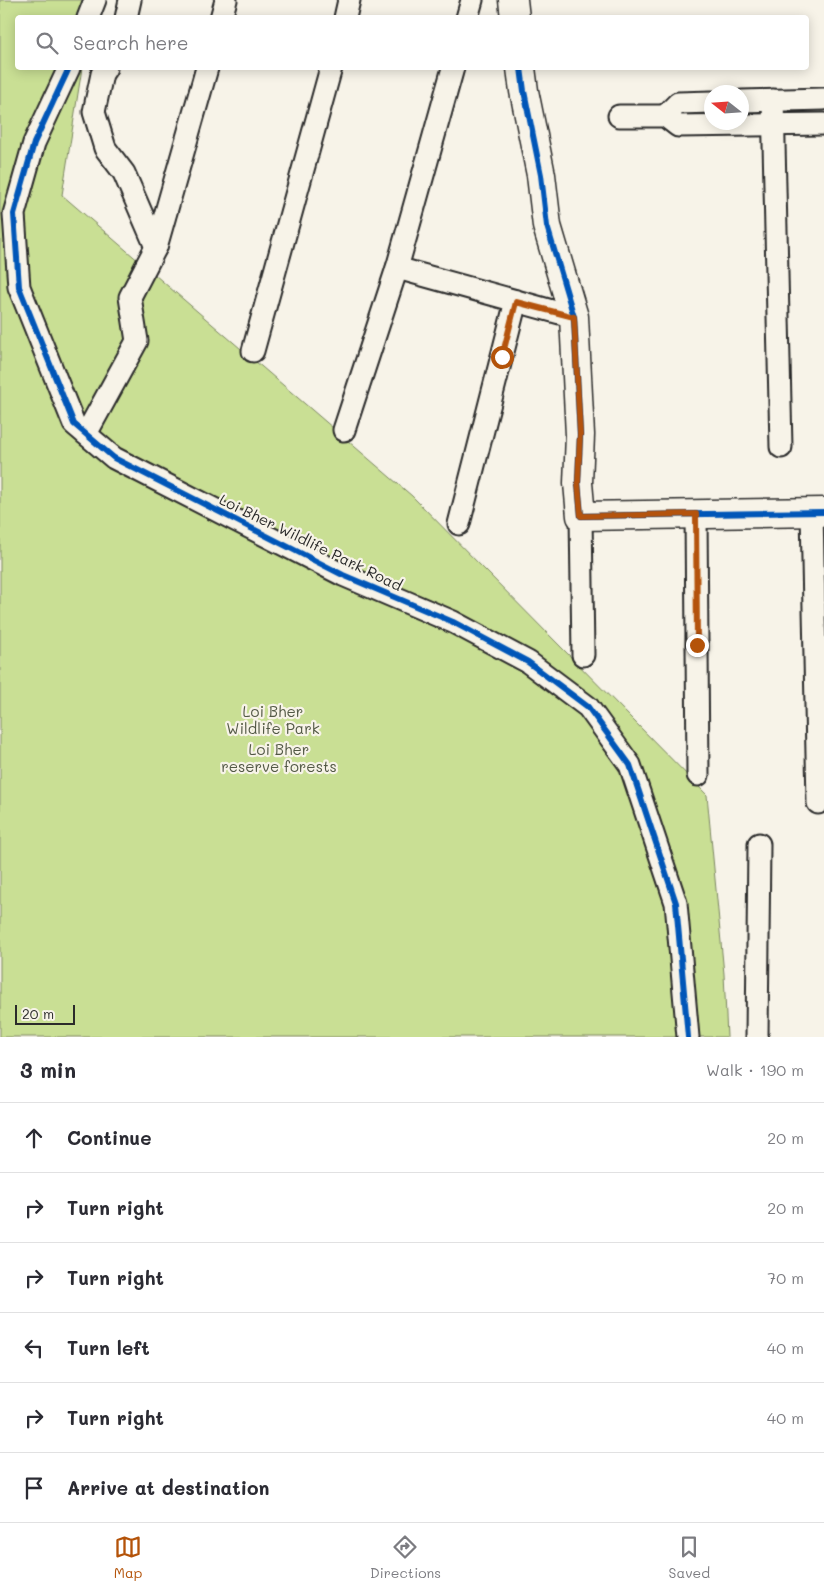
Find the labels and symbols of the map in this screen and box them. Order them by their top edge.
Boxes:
north arrow [704,85,749,130]
route start [491,346,514,369]
street label: Loi Bher Wildlife Park Road [216,489,406,595]
route end [686,634,709,657]
park label: Loi Bher Wildlife Park [226,701,320,738]
park label: Loi Bher reserve forests [221,739,337,776]
scale bar [15,1002,75,1025]

